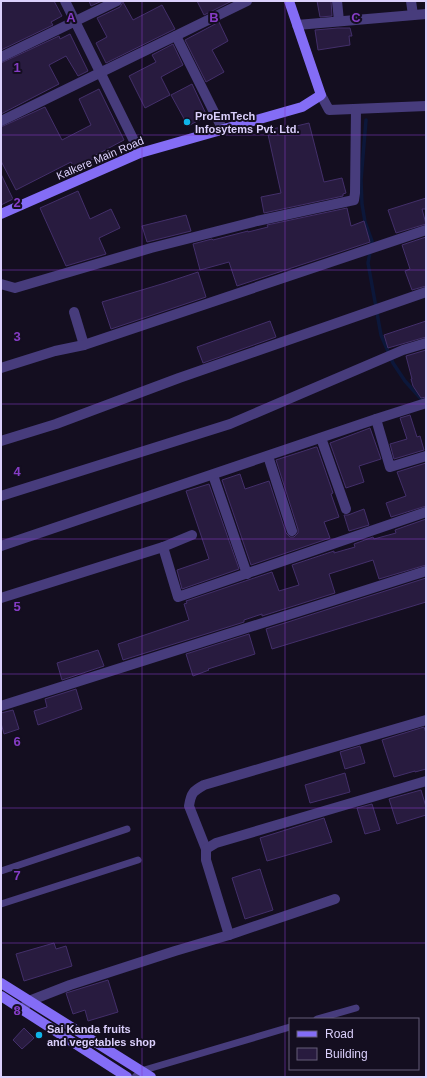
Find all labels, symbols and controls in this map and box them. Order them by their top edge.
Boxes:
text: A [66,10,76,25]
text: B [209,10,219,25]
text: C [351,10,361,25]
text: 1 [13,60,21,75]
place label: ProEmTech Infosytems Pvt. Ltd. [195,110,300,135]
marker: ProEmTech Infosytems Pvt. Ltd. [182,117,192,127]
street label: Kalkere Main Road [55,134,145,182]
text: 2 [13,195,21,210]
text: 3 [13,329,21,344]
text: 4 [13,464,21,479]
text: 5 [13,599,21,614]
text: 6 [13,734,21,749]
text: 7 [13,868,21,883]
text: 8 [13,1003,21,1018]
legend [289,1018,419,1070]
place label: Sai Kanda fruits and vegetables shop [47,1023,156,1048]
text: Road [325,1027,354,1041]
marker: Sai Kanda fruits and vegetables shop [34,1030,44,1040]
text: Building [325,1047,368,1061]

